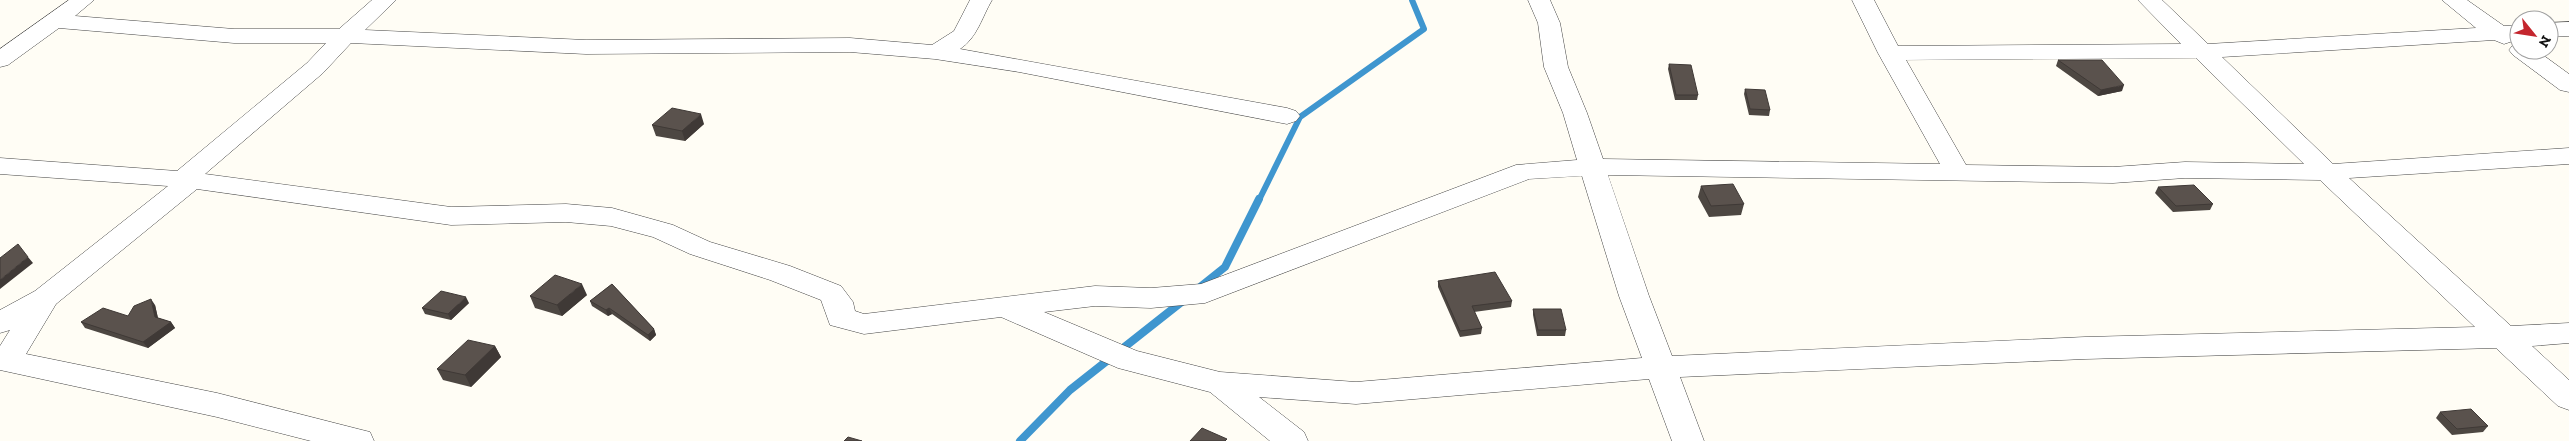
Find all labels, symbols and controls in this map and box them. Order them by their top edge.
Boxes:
north arrow [2509,10,2559,60]
text: N [2535,32,2555,50]

